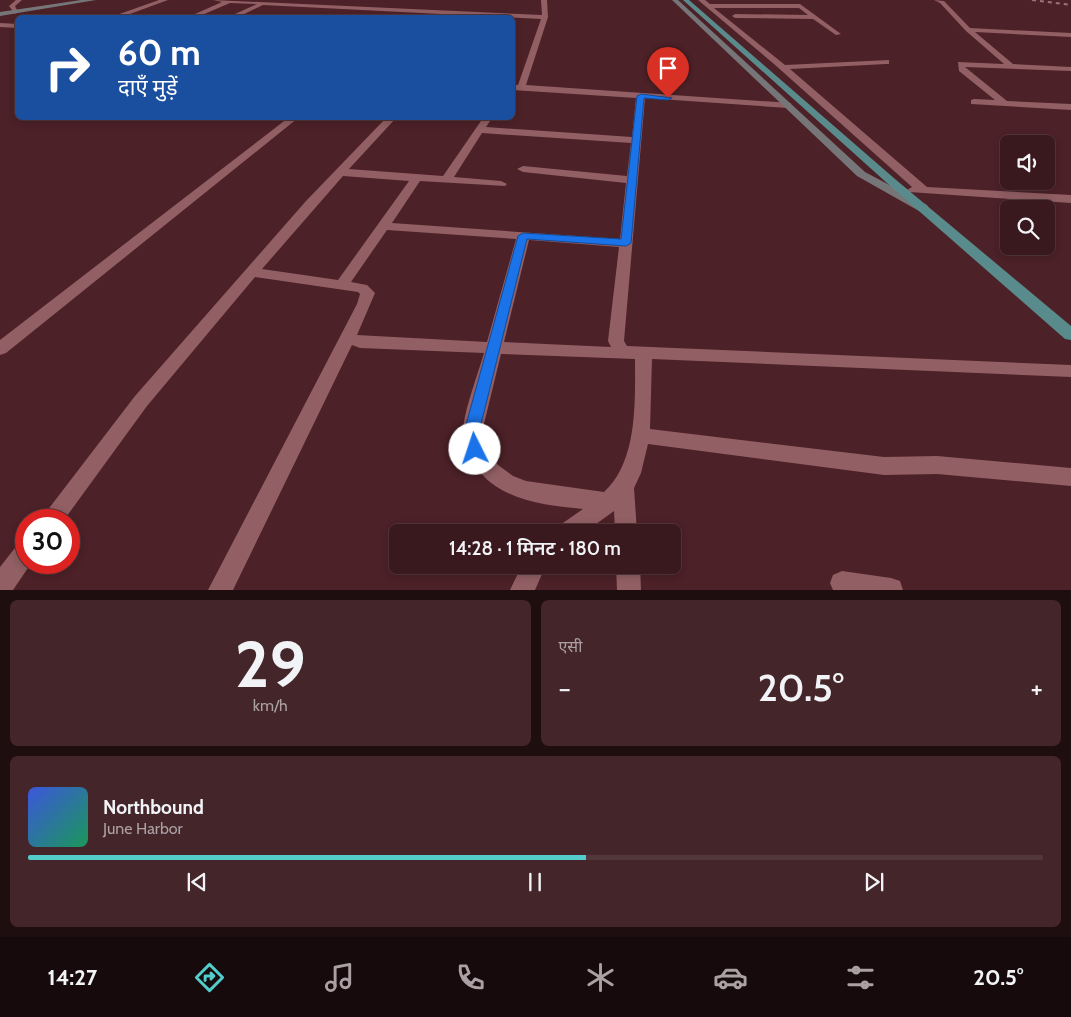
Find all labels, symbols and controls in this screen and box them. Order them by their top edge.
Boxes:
text: 60 m [118,31,201,74]
icon: right [35,35,100,100]
pin [647,47,689,98]
icon: arrive [654,54,682,82]
text: दाएँ मुड़ें [118,74,177,101]
map controls [1000,135,1055,255]
button: sound [1000,135,1055,190]
button: search [1000,200,1055,255]
position arrow [448,422,500,474]
speed limit sign: 30 [15,509,80,574]
text: 14:28 · 1 मिनट · 180 m [449,537,621,560]
text: 29 [235,624,306,703]
text: एसी [559,637,582,656]
text: 20.5° [758,664,844,711]
text: − [559,671,571,705]
text: + [1031,671,1043,705]
text: km/h [253,696,288,715]
text: Northbound [103,796,204,819]
text: June Harbor [103,819,183,838]
icon: previous [183,868,211,896]
icon: pause [521,868,549,896]
icon: next [860,868,888,896]
icon: directions [192,960,227,995]
icon: music [322,960,357,995]
icon: phone [453,960,488,995]
icon: climate [583,960,618,995]
icon: car [713,960,748,995]
icon: filters [843,960,878,995]
text: 14:27 [48,964,97,991]
text: 20.5° [973,964,1023,991]

